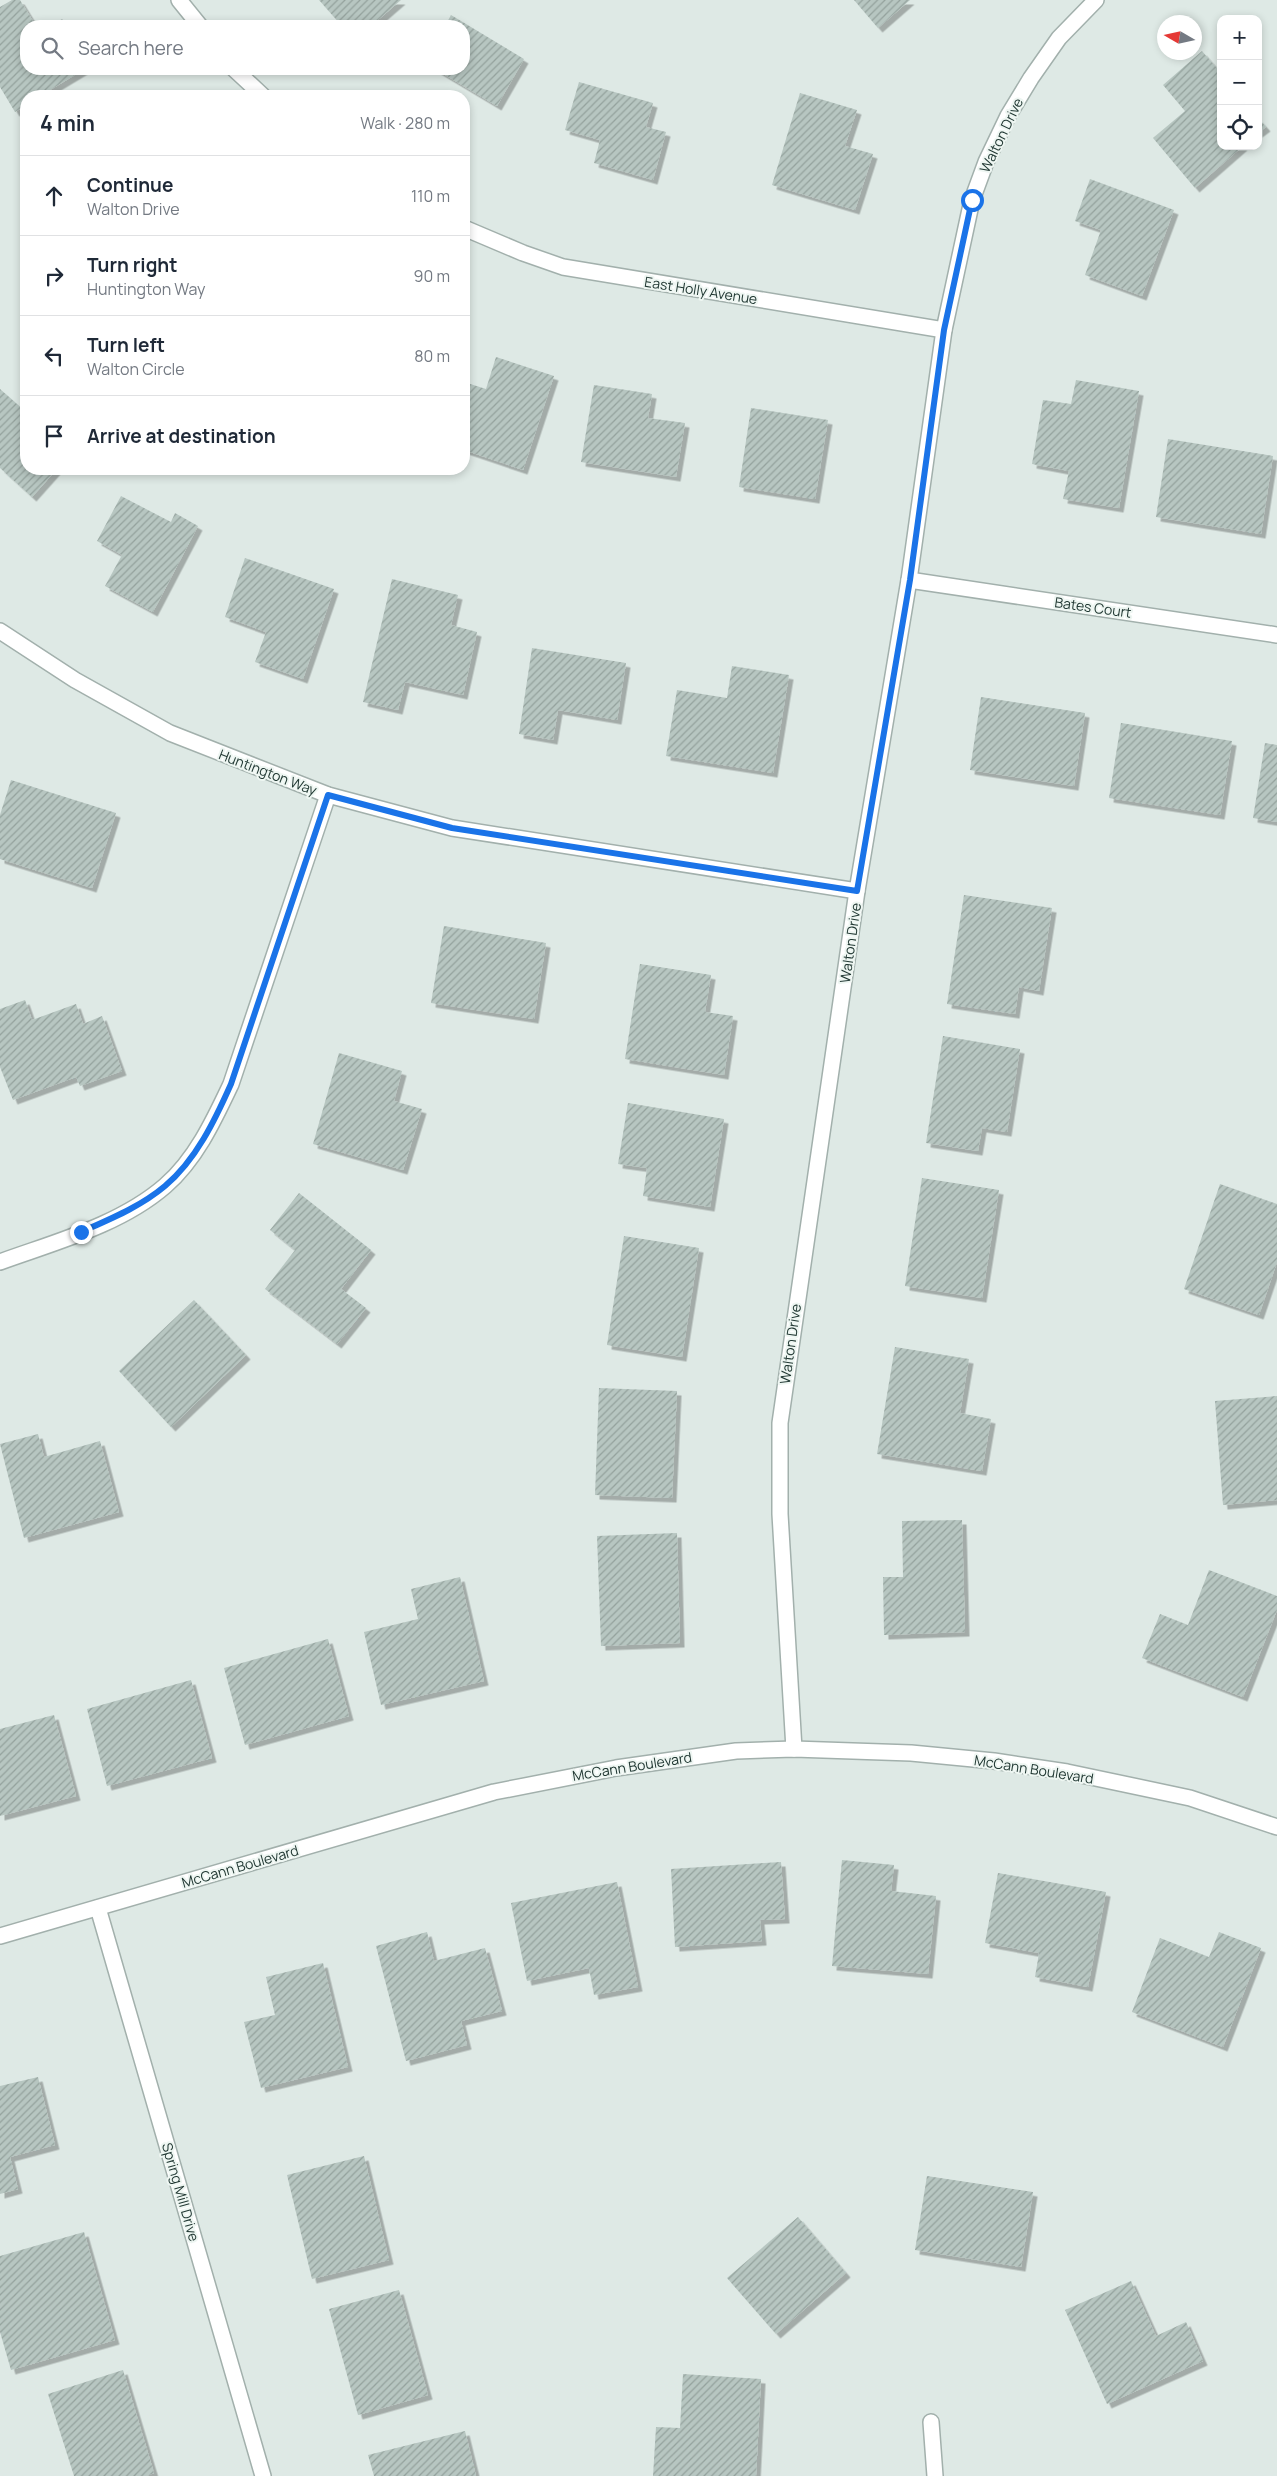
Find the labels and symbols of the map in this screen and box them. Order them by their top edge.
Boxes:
north arrow [1157,15,1202,60]
street label: Walton Drive [975,94,1027,176]
route start [961,189,984,212]
street label: East Holly Avenue [643,272,759,308]
street label: Bates Court [1053,592,1133,622]
street label: Huntington Way [216,745,320,800]
street label: Walton Drive [835,902,865,984]
route end [70,1221,93,1244]
street label: Walton Drive [775,1303,805,1385]
street label: McCann Boulevard [571,1747,693,1785]
street label: McCann Boulevard [973,1750,1095,1788]
street label: McCann Boulevard [179,1840,301,1892]
street label: Spring Mill Drive [158,2140,204,2244]

